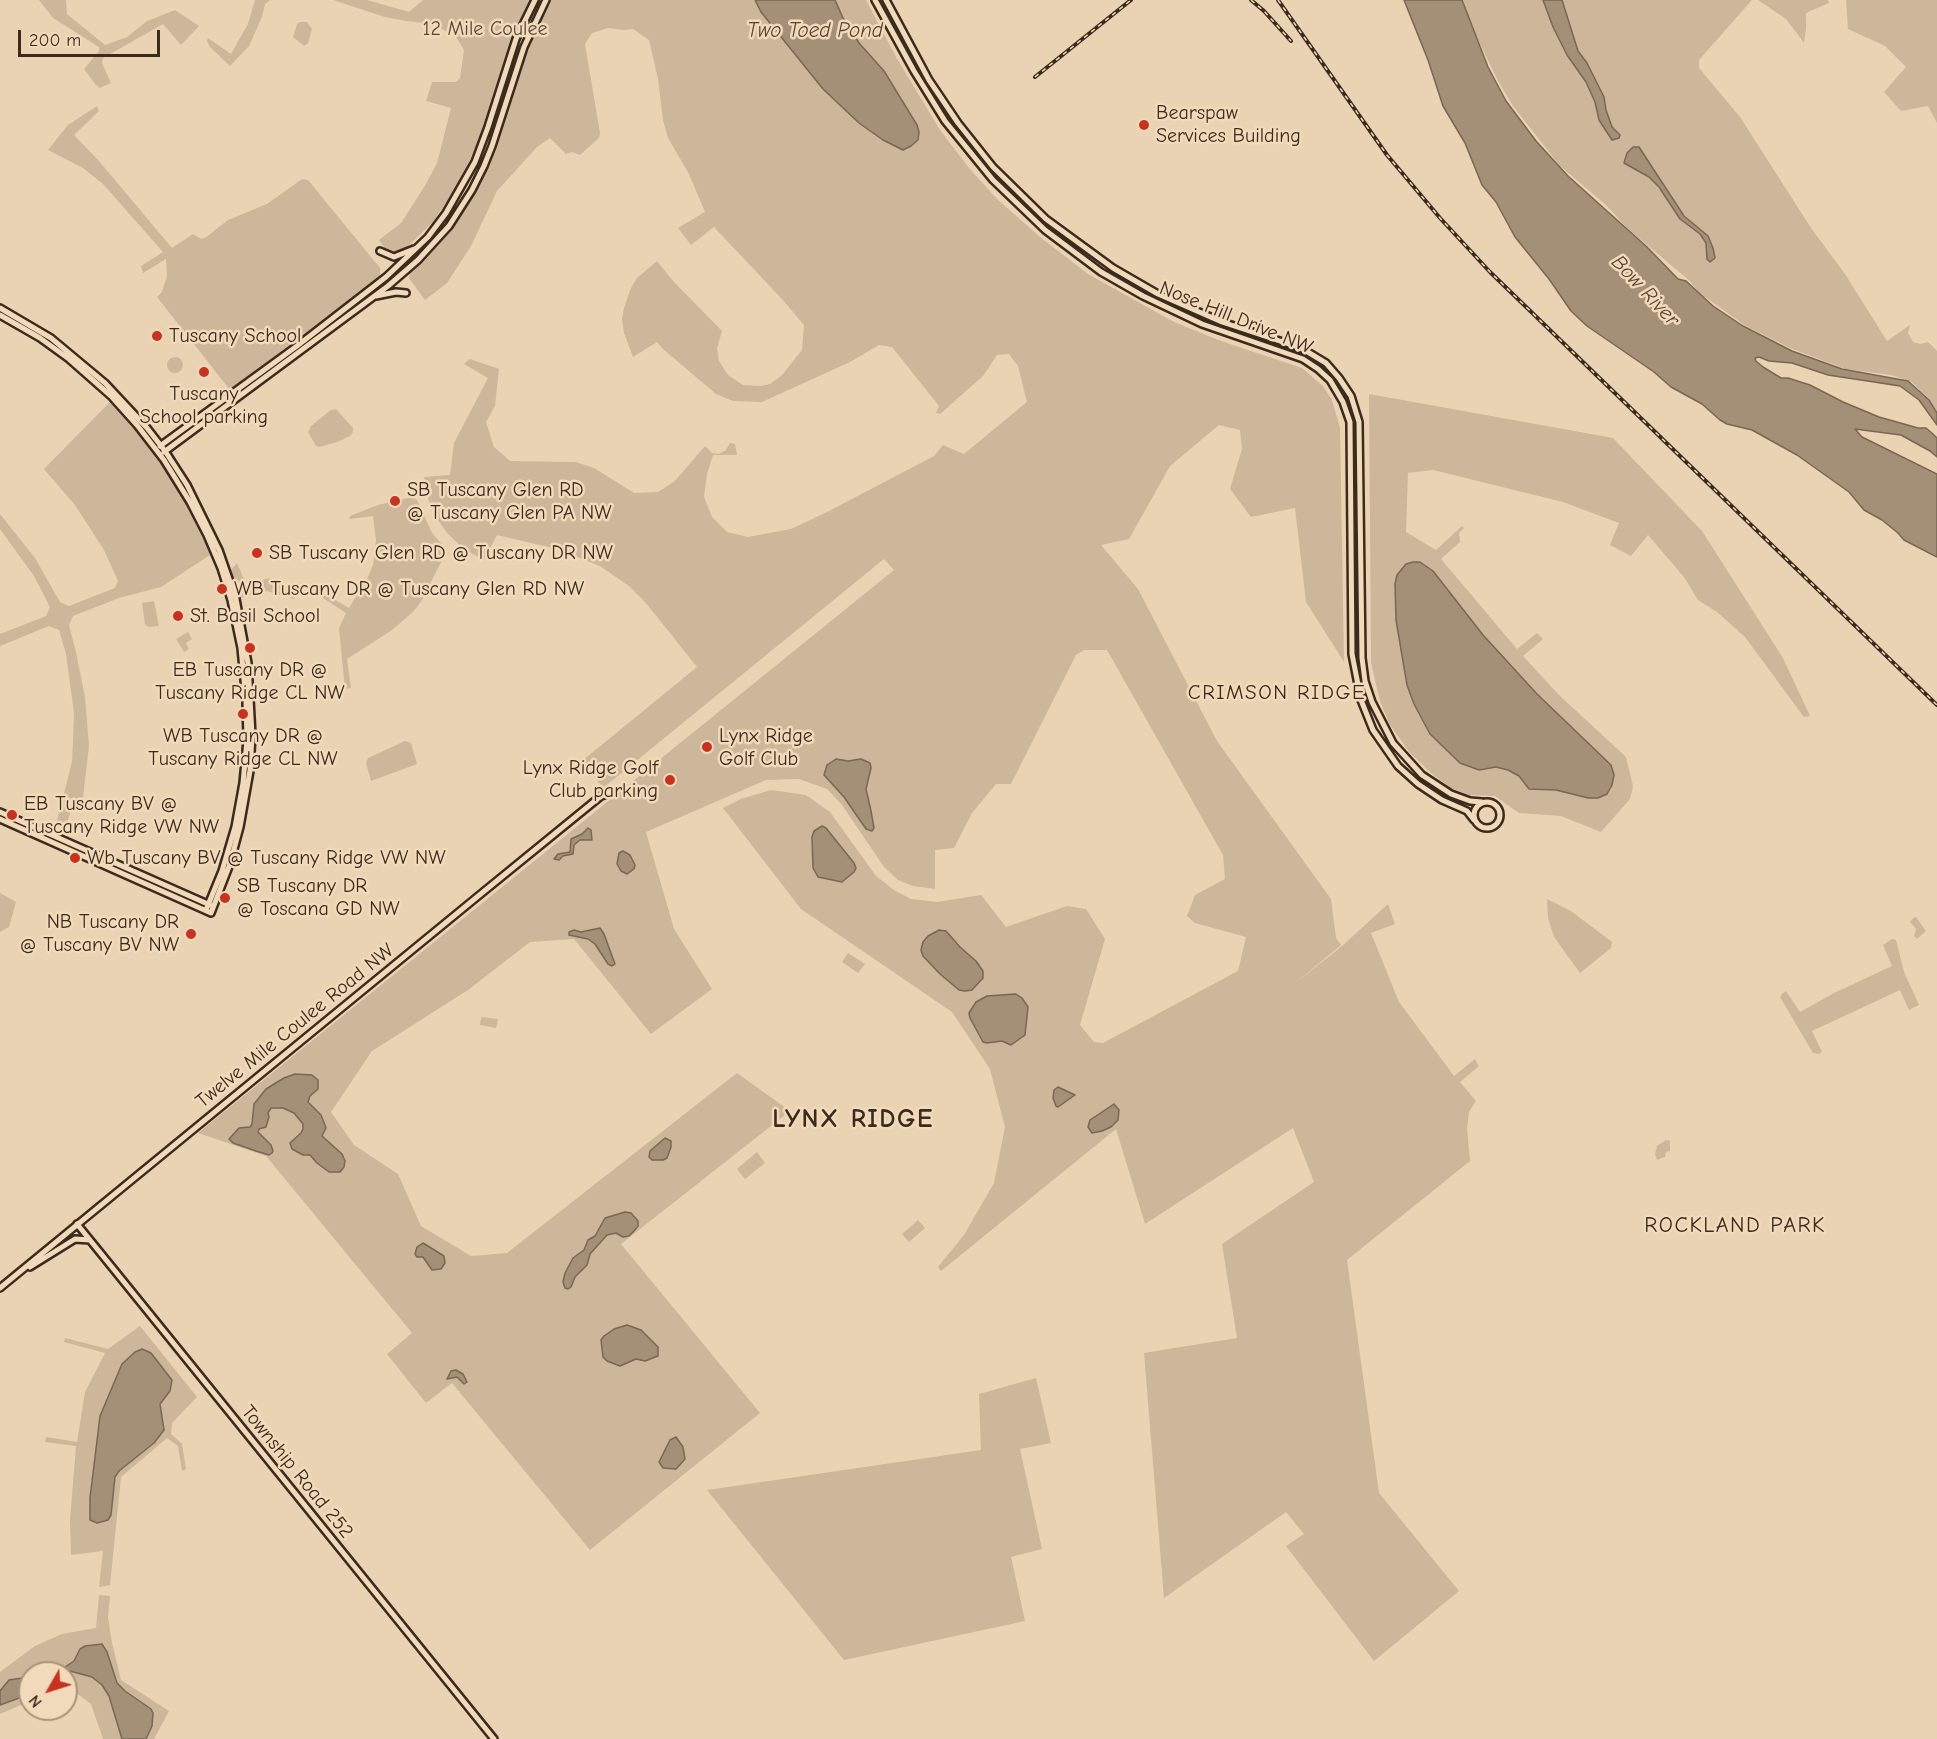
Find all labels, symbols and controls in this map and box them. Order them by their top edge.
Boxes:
park label: 12 Mile Coulee [423,17,547,41]
scale bar [21,18,164,56]
water label: Two Toed Pond [747,18,883,44]
text: 200 m [29,30,81,51]
place label: Bearspaw Services Building [1156,101,1301,148]
marker: Bearspaw Services Building [1137,118,1151,132]
water label: Bow River [1606,250,1684,332]
street label: Nose Hill Drive NW [1156,276,1316,360]
place label: Tuscany School [169,324,301,348]
marker: Tuscany School [150,329,164,343]
marker: Tuscany School parking [197,365,211,379]
place label: Tuscany School parking [140,382,268,429]
place label: SB Tuscany Glen RD @ Tuscany Glen PA NW [407,478,612,525]
marker: SB Tuscany Glen RD @ Tuscany Glen PA NW [388,494,402,508]
place label: SB Tuscany Glen RD @ Tuscany DR NW [269,541,613,565]
marker: SB Tuscany Glen RD @ Tuscany DR NW [250,546,264,560]
place label: WB Tuscany DR @ Tuscany Glen RD NW [234,577,584,601]
marker: WB Tuscany DR @ Tuscany Glen RD NW [215,582,229,596]
place label: St. Basil School [190,604,320,628]
marker: St. Basil School [171,609,185,623]
marker: EB Tuscany DR @ Tuscany Ridge CL NW [243,641,257,655]
place label: EB Tuscany DR @ Tuscany Ridge CL NW [155,658,345,705]
district label: CRIMSON RIDGE [1188,680,1366,706]
marker: WB Tuscany DR @ Tuscany Ridge CL NW [236,707,250,721]
place label: WB Tuscany DR @ Tuscany Ridge CL NW [148,724,338,771]
place label: Lynx Ridge Golf Club [719,724,813,771]
marker: Lynx Ridge Golf Club [700,740,714,754]
place label: Lynx Ridge Golf Club parking [523,756,658,803]
marker: Lynx Ridge Golf Club parking [663,773,677,787]
place label: EB Tuscany BV @ Tuscany Ridge VW NW [24,792,219,839]
marker: EB Tuscany BV @ Tuscany Ridge VW NW [5,808,19,822]
place label: Wb Tuscany BV @ Tuscany Ridge VW NW [87,846,446,870]
marker: Wb Tuscany BV @ Tuscany Ridge VW NW [68,851,82,865]
place label: SB Tuscany DR @ Toscana GD NW [237,874,400,921]
marker: SB Tuscany DR @ Toscana GD NW [218,891,232,905]
place label: NB Tuscany DR @ Tuscany BV NW [20,910,179,957]
marker: NB Tuscany DR @ Tuscany BV NW [184,927,198,941]
street label: Twelve Mile Coulee Road NW [191,939,399,1113]
district label: LYNX RIDGE [772,1104,934,1136]
district label: ROCKLAND PARK [1644,1213,1826,1239]
street label: Township Road 252 [236,1401,358,1543]
north arrow [18,1661,78,1721]
text: N [25,1691,46,1711]

